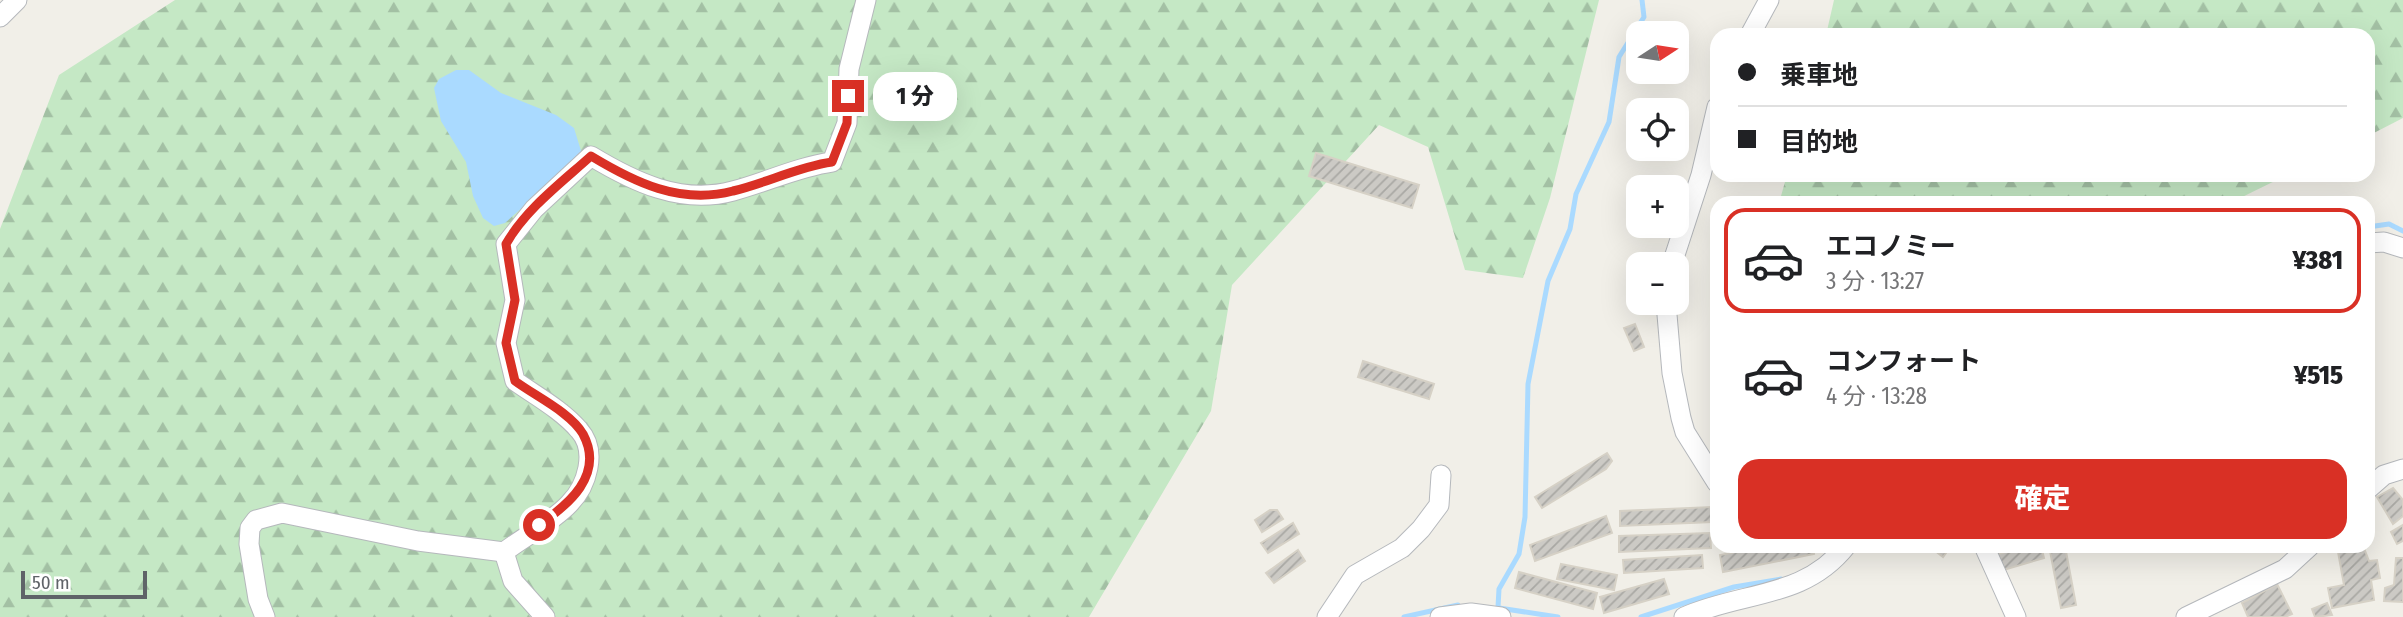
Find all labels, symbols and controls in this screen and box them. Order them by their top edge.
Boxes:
north arrow [1626,21,1689,84]
map controls [1626,21,1689,315]
text: 乗車地 [1780,60,1858,91]
callout: 1 分 [872,72,956,120]
route end [832,80,864,112]
text: 1 分 [896,82,934,110]
button: locate [1626,98,1689,161]
text: 目的地 [1780,127,1858,158]
button: + [1626,175,1689,238]
icon: car [1742,229,1805,292]
text: エコノミー [1826,231,1956,262]
text: ¥381 [2292,245,2343,276]
button: − [1626,252,1689,315]
text: 3 分 · 13:27 [1826,267,1924,295]
icon: car [1742,344,1805,407]
text: コンフォート [1826,346,1981,377]
text: ¥515 [2294,360,2343,391]
text: 4 分 · 13:28 [1826,382,1927,410]
button: 確定 [1738,459,2347,539]
route start [523,509,555,541]
scale bar [21,568,147,600]
text: 50 m [32,571,70,594]

